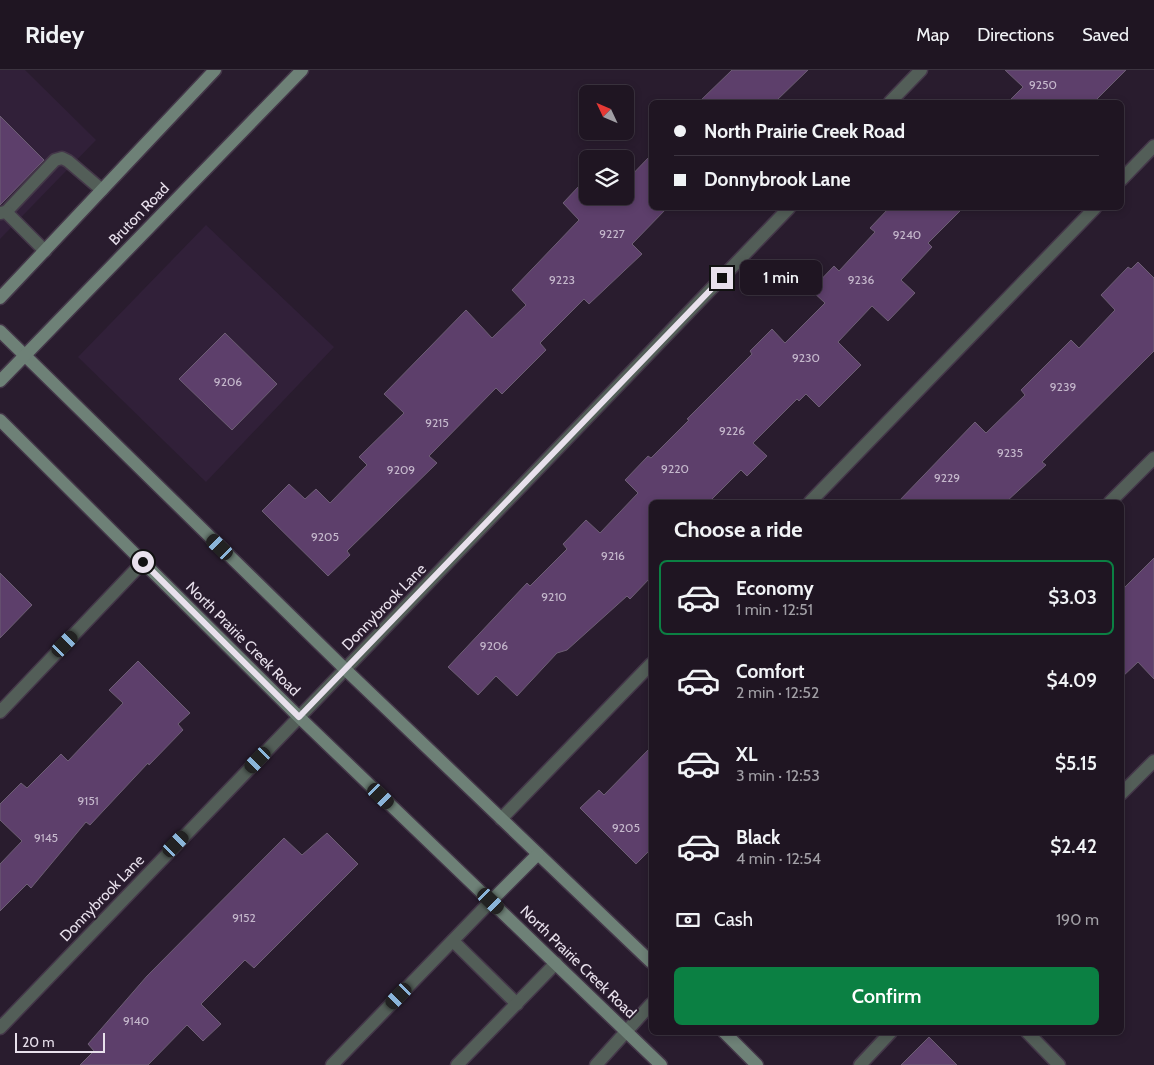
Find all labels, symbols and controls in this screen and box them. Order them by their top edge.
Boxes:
text: Ridey [25,20,84,49]
text: Map [916,24,949,46]
text: Directions [977,24,1054,46]
text: Saved [1082,24,1129,46]
house number: 9250 [1029,77,1057,92]
north arrow [579,85,634,140]
map controls [579,85,634,205]
text: North Prairie Creek Road [704,120,905,143]
button: layers [579,150,634,205]
text: Donnybrook Lane [704,168,851,191]
street label: Bruton Road [105,179,173,249]
house number: 9227 [599,226,625,241]
house number: 9240 [893,227,921,242]
callout: 1 min [740,260,822,296]
route end [711,267,733,289]
text: 1 min [763,268,799,287]
house number: 9223 [549,272,575,287]
house number: 9236 [848,272,874,287]
house number: 9230 [792,350,820,365]
house number: 9206 [214,374,242,389]
house number: 9239 [1050,379,1076,394]
house number: 9215 [425,415,449,430]
house number: 9226 [719,423,745,438]
house number: 9235 [997,445,1023,460]
house number: 9220 [661,461,689,476]
house number: 9209 [387,462,415,477]
house number: 9229 [934,470,960,485]
text: Choose a ride [674,516,803,543]
house number: 9205 [311,529,339,544]
car [203,531,236,563]
house number: 9216 [601,548,625,563]
route start [132,551,154,573]
street label: Donnybrook Lane [338,560,430,654]
icon: car [676,575,721,620]
text: Economy [736,577,814,600]
street label: North Prairie Creek Road [182,578,304,700]
text: $3.03 [1048,586,1097,609]
house number: 9210 [541,589,567,604]
text: 1 min · 12:51 [736,600,813,619]
car [49,628,80,660]
house number: 9206 [480,638,508,653]
icon: car [676,658,721,703]
text: Comfort [736,660,805,683]
text: $4.09 [1047,669,1097,692]
text: 2 min · 12:52 [736,683,819,702]
icon: car [676,741,721,786]
text: XL [736,743,757,766]
car [242,744,273,776]
text: $5.15 [1055,752,1097,775]
text: 3 min · 12:53 [736,766,820,785]
car [364,780,397,812]
house number: 9151 [77,793,99,808]
house number: 9205 [612,820,640,835]
icon: car [676,824,721,869]
text: Black [736,826,780,849]
car [160,828,191,860]
house number: 9145 [34,830,58,845]
text: $2.42 [1050,835,1097,858]
text: 4 min · 12:54 [736,849,821,868]
street label: Donnybrook Lane [56,851,148,945]
car [474,885,507,917]
street label: North Prairie Creek Road [516,902,640,1022]
icon: cash [674,906,702,934]
text: Cash [714,908,753,931]
house number: 9152 [232,910,256,925]
text: 190 m [1056,910,1099,929]
button: Confirm [674,967,1099,1025]
car [383,980,414,1012]
house number: 9140 [123,1013,149,1028]
scale bar [15,1030,105,1053]
text: 20 m [22,1033,55,1051]

